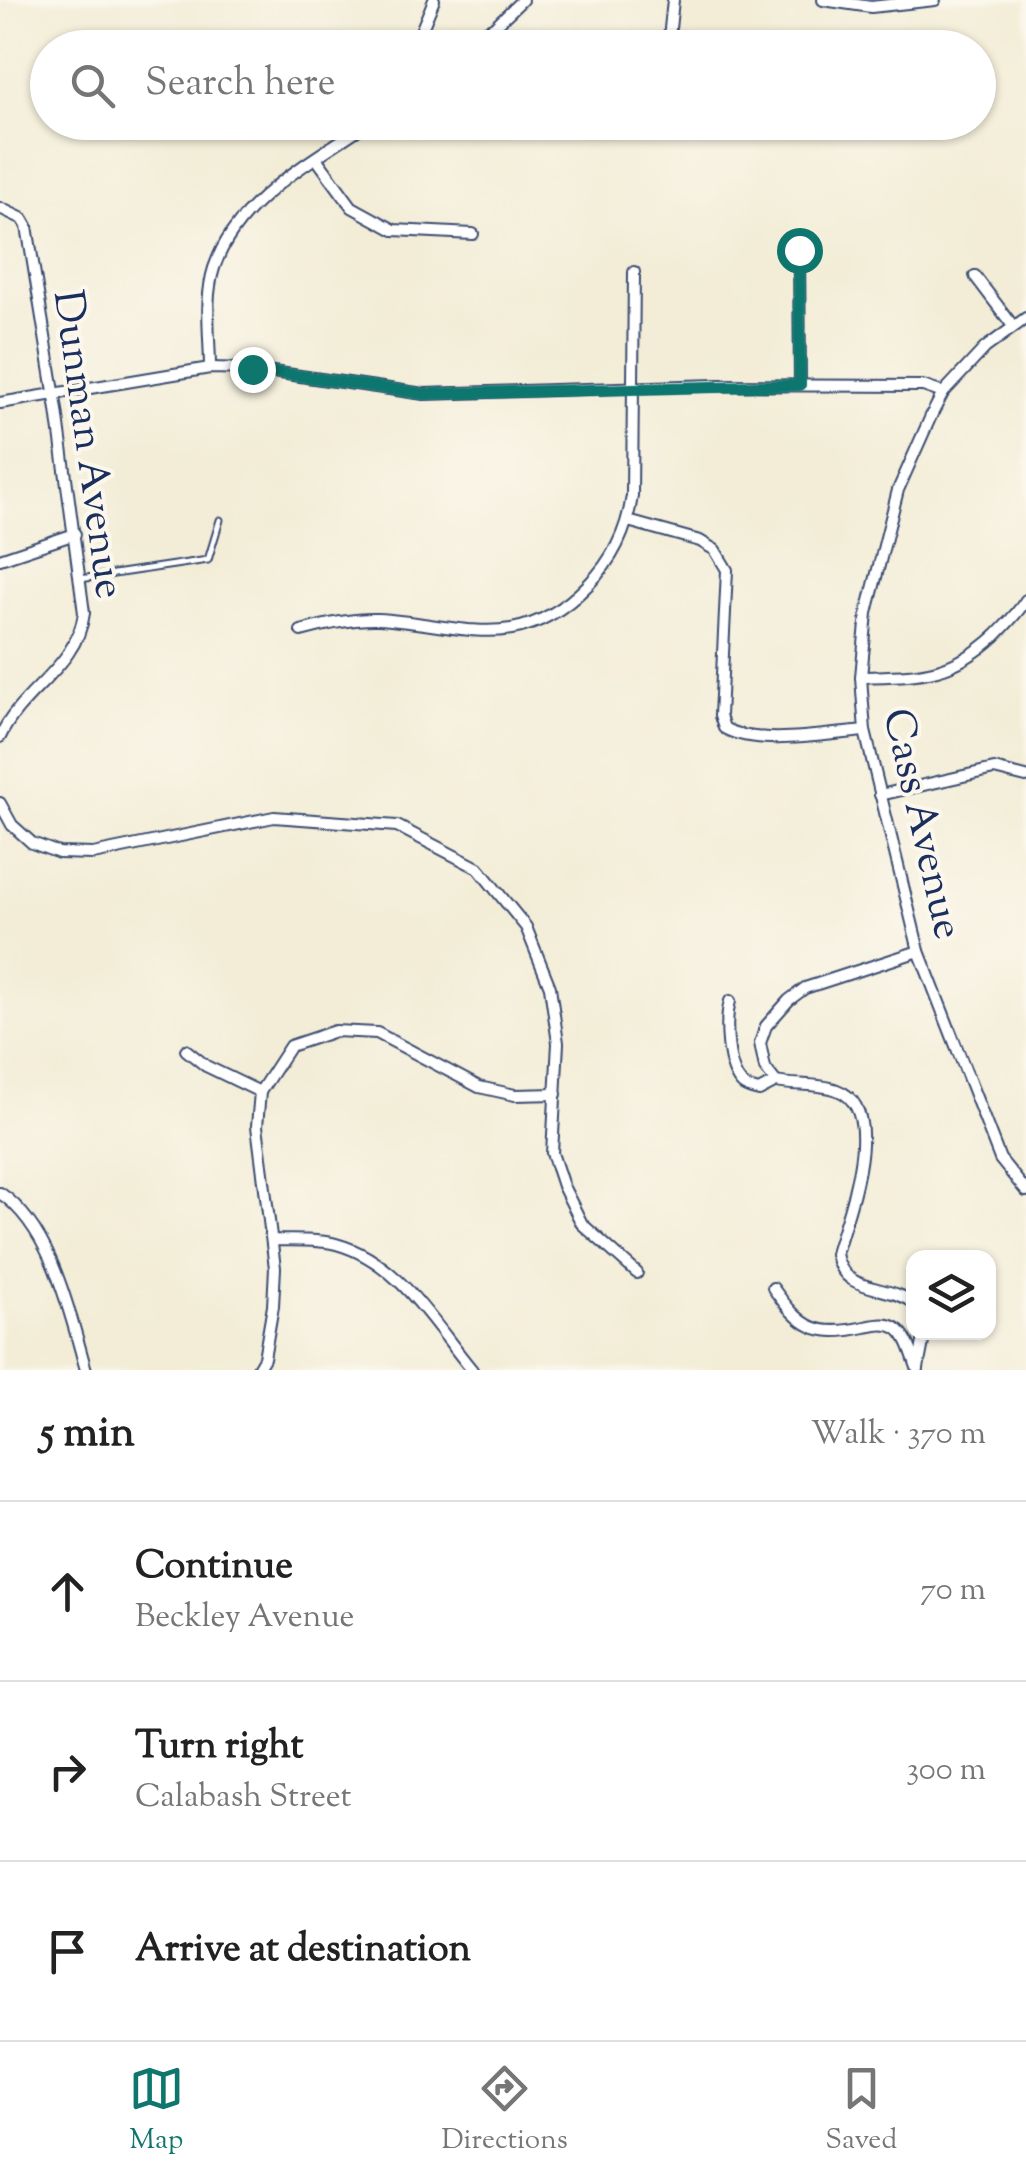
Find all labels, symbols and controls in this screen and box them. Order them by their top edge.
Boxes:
search box [30,30,996,140]
icon: search [65,58,120,113]
text: Search here [145,58,336,112]
route start [777,228,823,274]
street label: Dunman Avenue [35,287,137,603]
route end [230,347,276,393]
street label: Cass Avenue [864,703,976,945]
map controls [906,1250,996,1340]
button: layers [906,1250,996,1340]
text: 5 min [40,1405,135,1465]
text: Walk · 370 m [811,1412,986,1458]
text: Continue [135,1541,293,1595]
icon: ahead [40,1564,95,1619]
text: 70 m [920,1568,986,1614]
text: Beckley Avenue [135,1595,355,1641]
text: Turn right [135,1721,303,1775]
icon: right [40,1744,95,1799]
text: 300 m [906,1748,986,1794]
text: Calabash Street [135,1775,352,1821]
icon: arrive [40,1924,95,1979]
text: Arrive at destination [135,1924,471,1978]
tab: Map [129,2061,184,2161]
tab: Directions [441,2061,568,2161]
tab: Saved [825,2061,897,2161]

